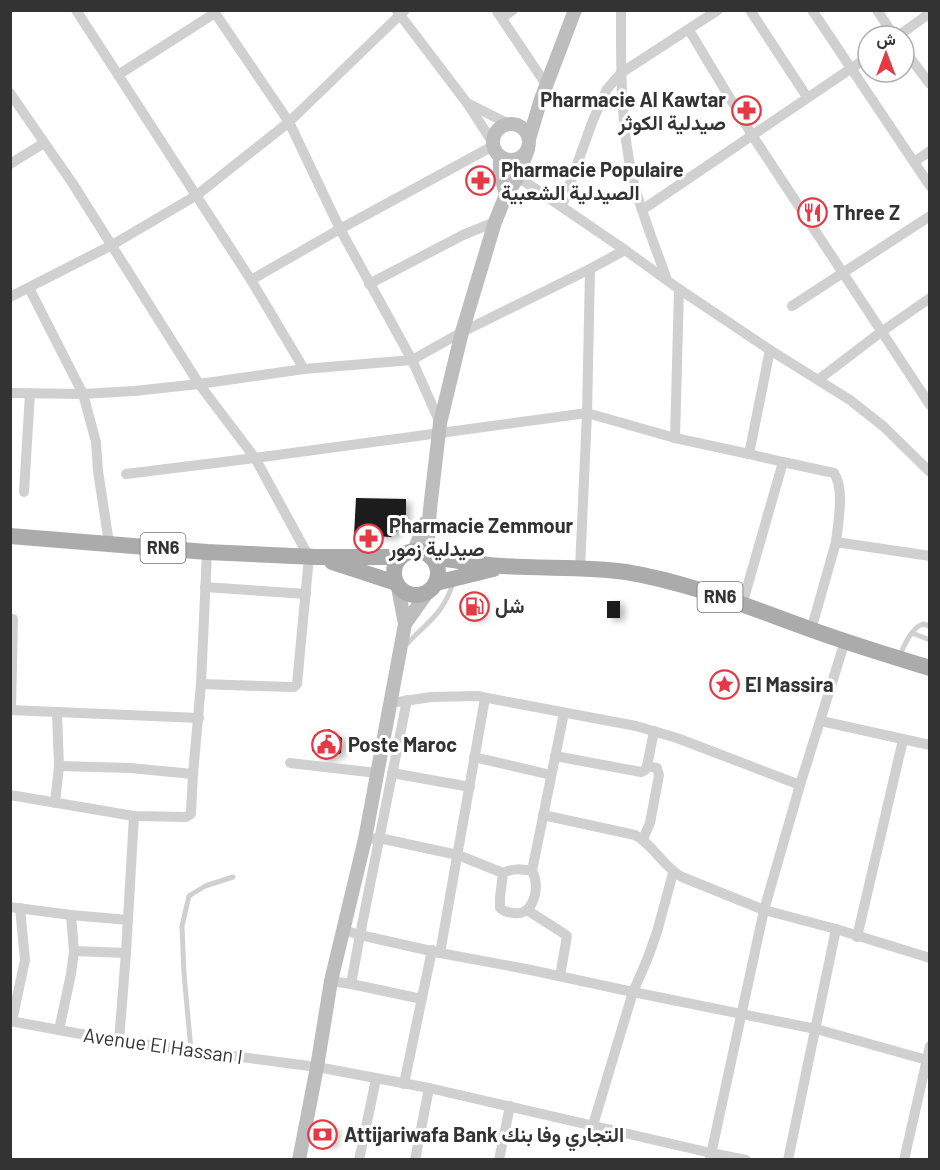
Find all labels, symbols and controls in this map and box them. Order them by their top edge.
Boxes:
north arrow [856,24,916,84]
text: ش [876,29,896,49]
place label: Pharmacie Al Kawtar صيدلية الكوثر [540,87,726,136]
pharmacy icon: Pharmacie Al Kawtar صيدلية الكوثر [731,95,763,127]
place label: Pharmacie Populaire الصيدلية الشعبية [501,157,684,205]
pharmacy icon: Pharmacie Populaire الصيدلية الشعبية [464,165,496,197]
restaurant icon: Three Z [796,197,828,229]
place label: Three Z [833,200,900,224]
place label: Pharmacie Zemmour صيدلية زمور [388,513,574,562]
pharmacy icon: Pharmacie Zemmour صيدلية زمور [352,522,384,554]
road number: RN6 [140,533,186,563]
road number: RN6 [698,582,742,612]
fuel station icon: شل [458,590,490,622]
place label: شل [495,593,525,618]
place icon: El Massira [708,669,740,701]
place label: El Massira [745,672,834,696]
public building icon: Poste Maroc [311,729,343,761]
place label: Poste Maroc [348,732,457,756]
street label: Avenue El Hassan I [82,1022,244,1068]
bank icon: Attijariwafa Bank التجاري وفا بنك [307,1119,339,1151]
place label: Attijariwafa Bank التجاري وفا بنك [344,1122,624,1152]

